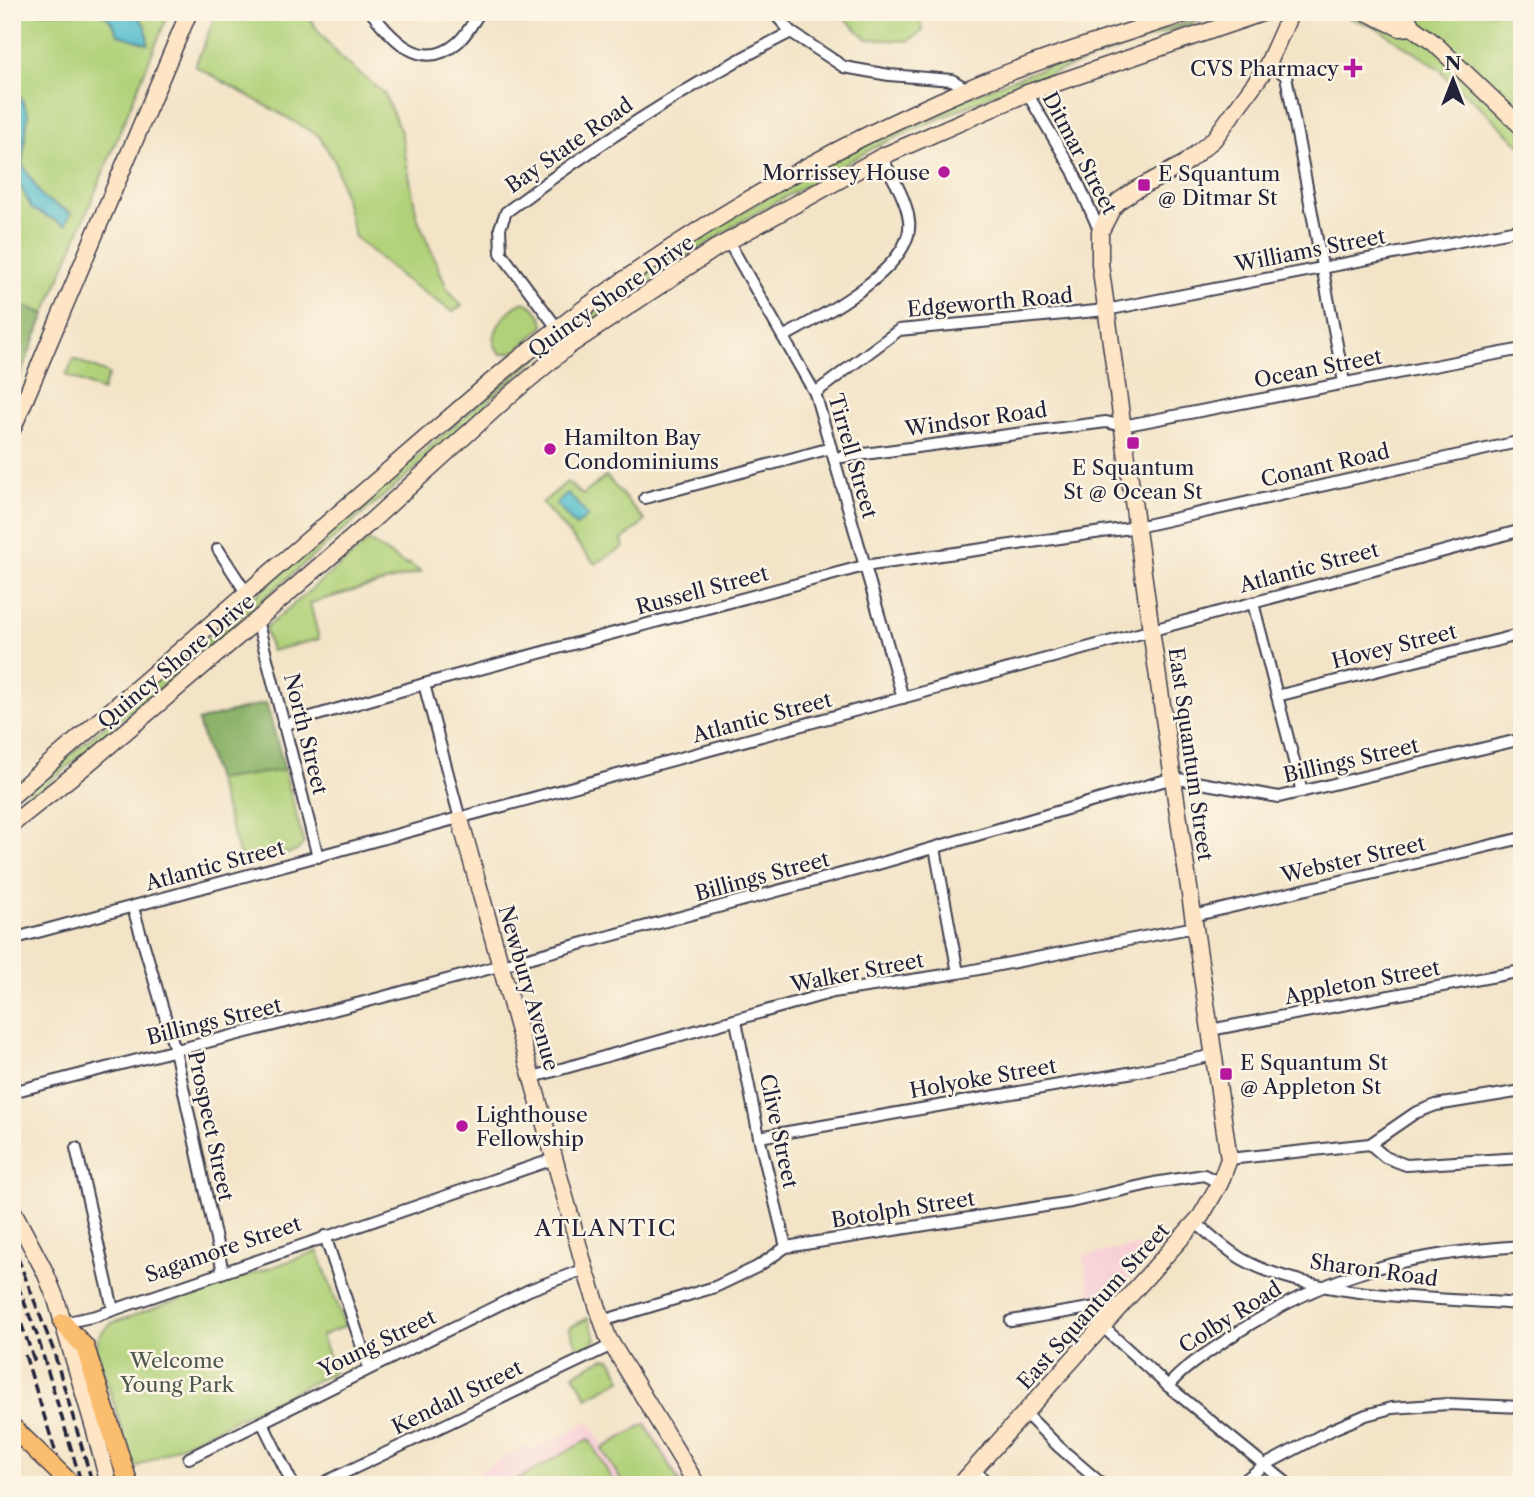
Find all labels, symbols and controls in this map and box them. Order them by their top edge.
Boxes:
north arrow [1418,46,1488,116]
text: N [1445,52,1461,75]
place label: CVS Pharmacy [1190,56,1339,81]
marker: CVS Pharmacy [1345,60,1361,76]
street label: Ditmar Street [1037,88,1123,219]
street label: Bay State Road [501,92,638,198]
place label: Morrissey House [762,160,930,185]
place label: E Squantum @ Ditmar St [1158,161,1281,210]
marker: Morrissey House [936,164,952,180]
marker: E Squantum @ Ditmar St [1136,177,1152,193]
street label: Williams Street [1231,223,1388,277]
street label: Quincy Shore Drive [523,229,699,363]
street label: Edgeworth Road [906,282,1074,322]
street label: Ocean Street [1252,343,1385,393]
street label: Tirrell Street [823,391,883,522]
street label: Windsor Road [902,397,1049,441]
place label: Hamilton Bay Condominiums [564,425,719,474]
marker: E Squantum St @ Ocean St [1125,435,1141,451]
street label: Conant Road [1258,438,1392,492]
marker: Hamilton Bay Condominiums [542,441,558,457]
place label: E Squantum St @ Ocean St [1063,455,1203,504]
street label: Atlantic Street [1236,536,1382,598]
street label: Russell Street [633,560,771,620]
street label: Quincy Shore Drive [93,588,259,734]
street label: Hovey Street [1329,618,1460,674]
street label: East Squantum Street [1164,646,1218,863]
street label: North Street [279,671,333,798]
street label: Atlantic Street [689,686,835,748]
street label: Billings Street [1281,732,1422,788]
street label: Webster Street [1277,830,1428,888]
street label: Atlantic Street [142,834,288,896]
street label: Billings Street [692,846,833,906]
street label: Newbury Avenue [493,903,565,1073]
street label: Walker Street [787,947,926,997]
street label: Appleton Street [1281,955,1442,1010]
street label: Billings Street [144,992,285,1050]
street label: Prospect Street [183,1049,239,1204]
place label: E Squantum St @ Appleton St [1240,1050,1389,1099]
street label: Holyoke Street [908,1053,1059,1103]
marker: E Squantum St @ Appleton St [1218,1066,1234,1082]
street label: Clive Street [755,1072,803,1191]
place label: Lighthouse Fellowship [476,1102,588,1151]
marker: Lighthouse Fellowship [454,1118,470,1134]
street label: Botolph Street [829,1185,977,1233]
street label: Sagamore Street [142,1210,305,1287]
district label: ATLANTIC [533,1214,678,1242]
street label: East Squantum Street [1012,1217,1175,1394]
street label: Sharon Road [1308,1249,1440,1291]
street label: Colby Road [1174,1276,1286,1358]
street label: Young Street [313,1304,440,1383]
park label: Welcome Young Park [119,1348,235,1397]
street label: Kendall Street [388,1354,527,1439]

